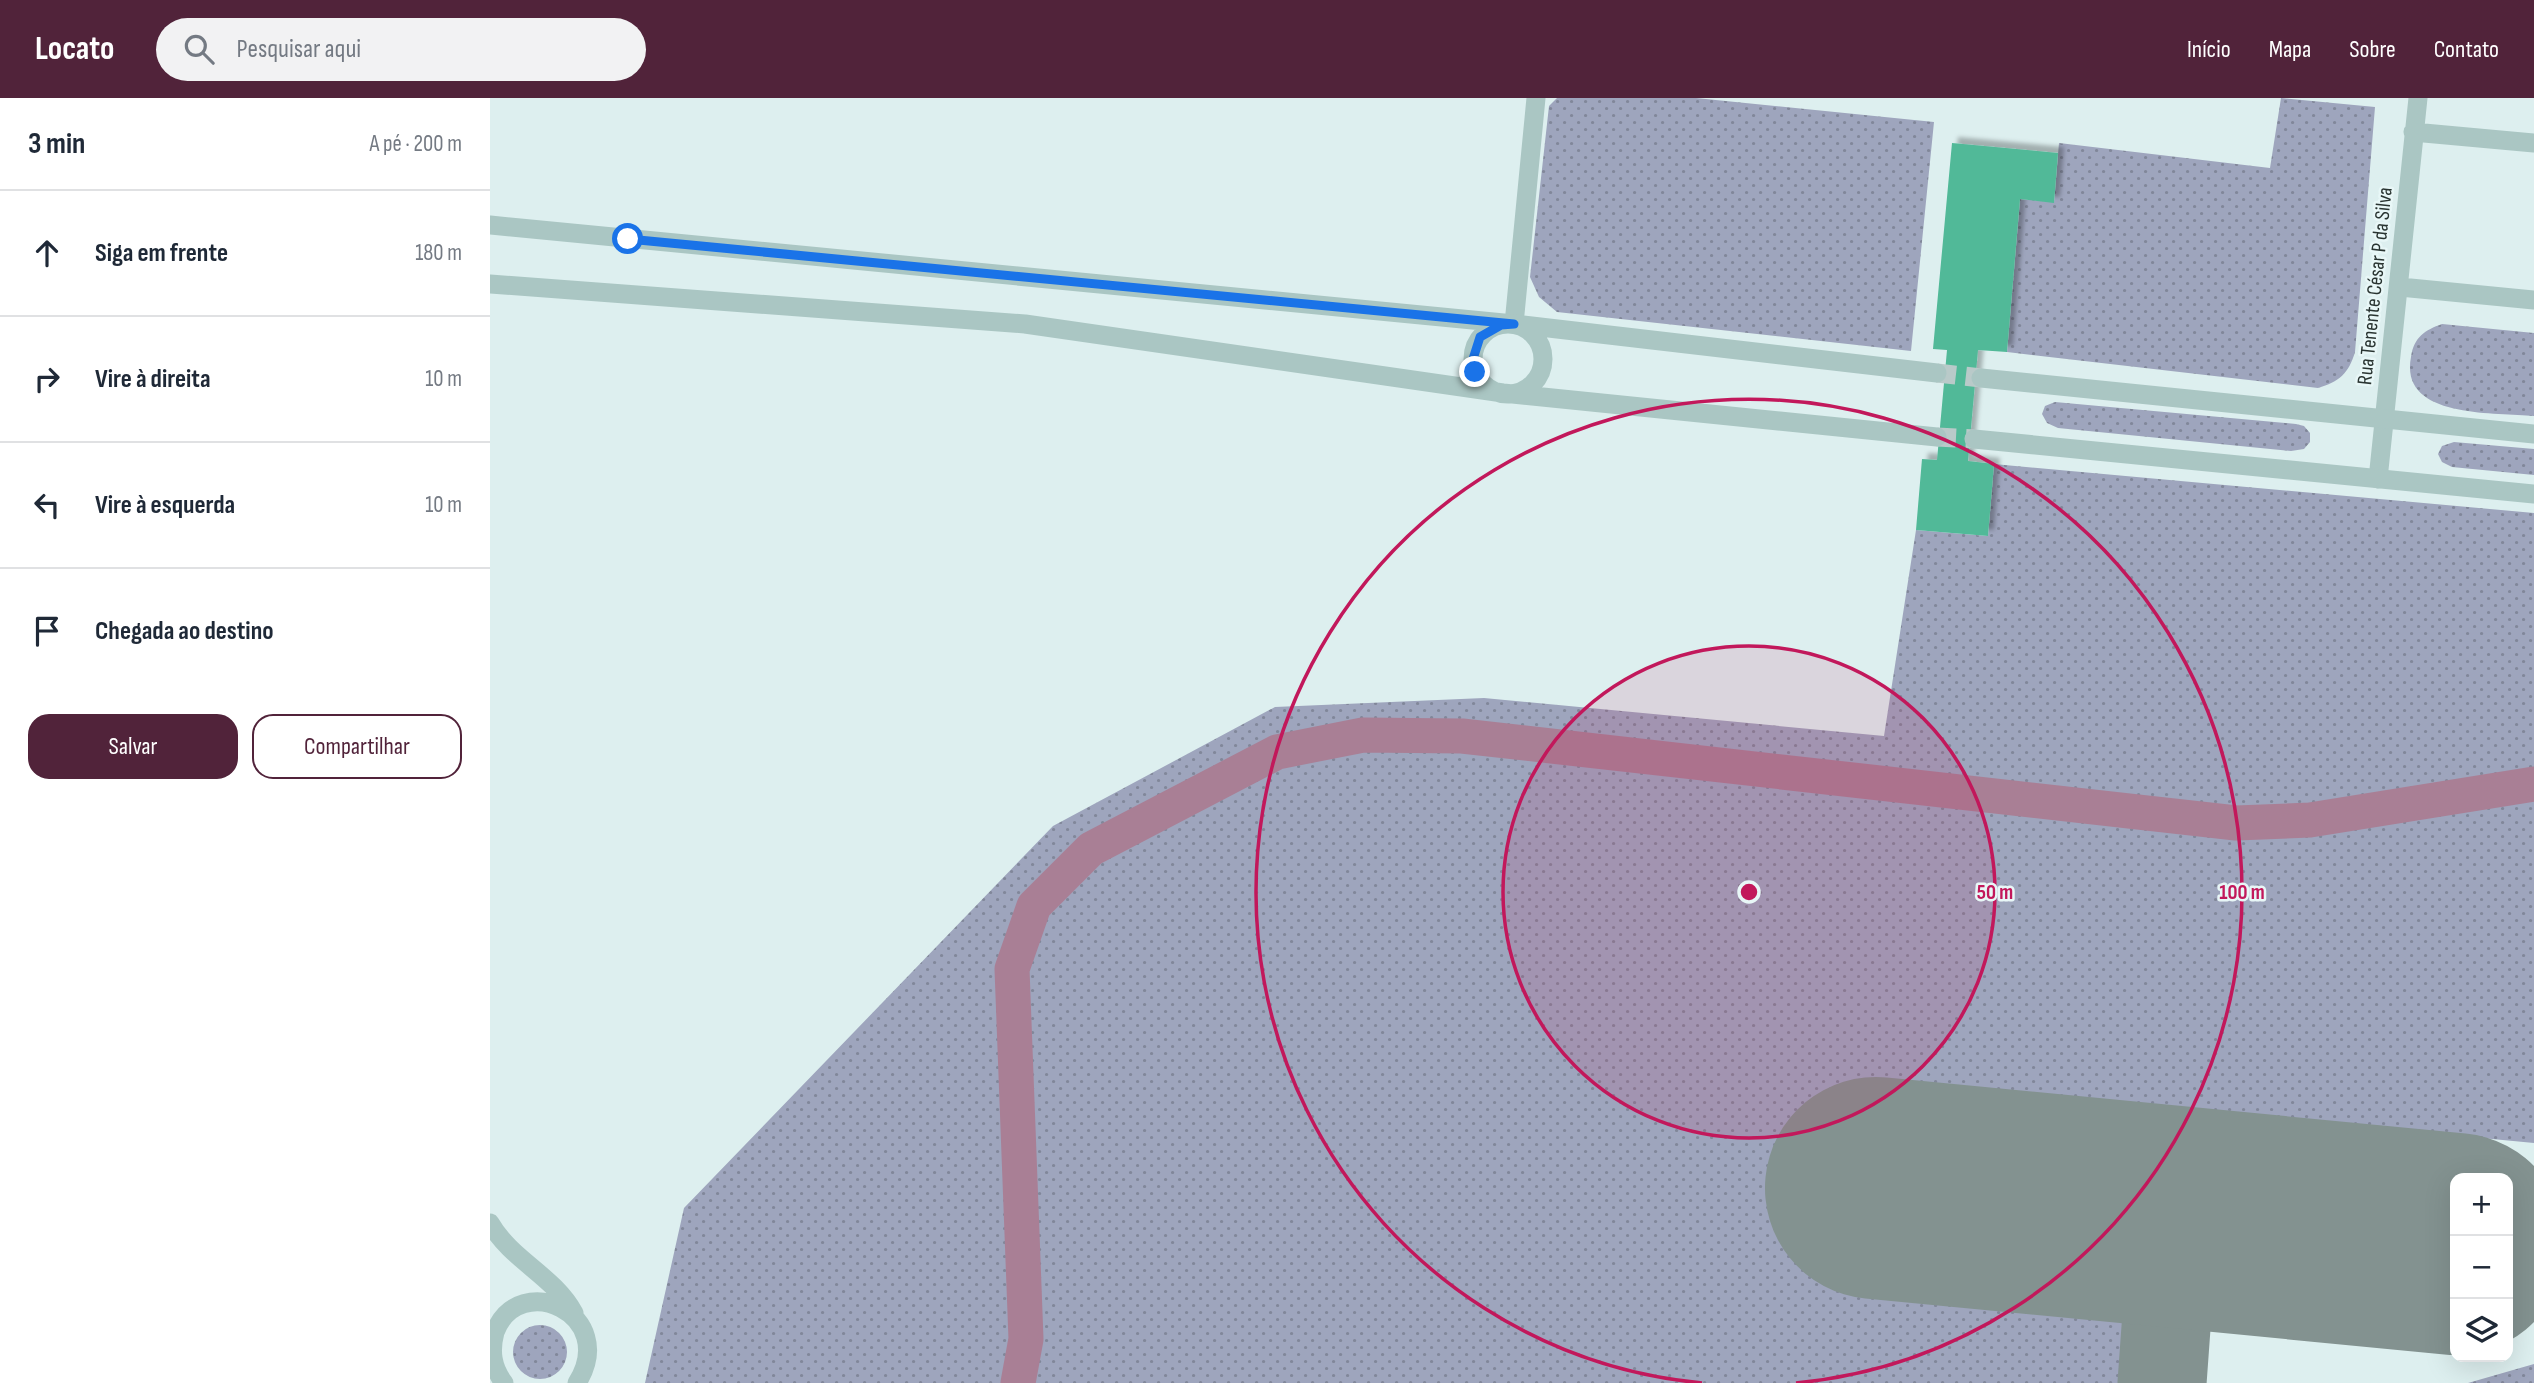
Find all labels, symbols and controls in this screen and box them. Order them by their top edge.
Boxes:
search box [156,18,646,81]
text: Locato [35,29,114,69]
icon: search [180,30,218,68]
text: Pesquisar aqui [236,34,361,65]
text: Início [2187,35,2231,64]
text: Mapa [2269,35,2311,64]
text: Sobre [2349,35,2396,64]
text: Contato [2434,35,2499,64]
text: 3 min [28,126,85,162]
text: A pé · 200 m [369,130,462,158]
street label: Rua Tenente César P da Silva [2352,186,2398,386]
route start [612,223,643,254]
icon: ahead [28,234,66,272]
text: Siga em frente [95,238,228,269]
text: 180 m [415,239,462,267]
route end [1459,356,1490,387]
icon: right [28,360,66,398]
text: Vire à direita [95,364,211,395]
text: 10 m [425,365,462,393]
icon: left [28,486,66,524]
text: Vire à esquerda [95,490,235,521]
text: 10 m [425,491,462,519]
icon: arrive [28,612,66,650]
text: Chegada ao destino [95,616,274,647]
button: Salvar [28,714,238,779]
button: Compartilhar [252,714,462,779]
centre of rings [1737,880,1761,904]
text: 50 m [1977,880,2013,905]
text: 100 m [2219,880,2265,905]
map controls [2450,1173,2513,1362]
button: + [2450,1173,2513,1236]
button: − [2450,1236,2513,1299]
button: layers [2450,1299,2513,1362]

